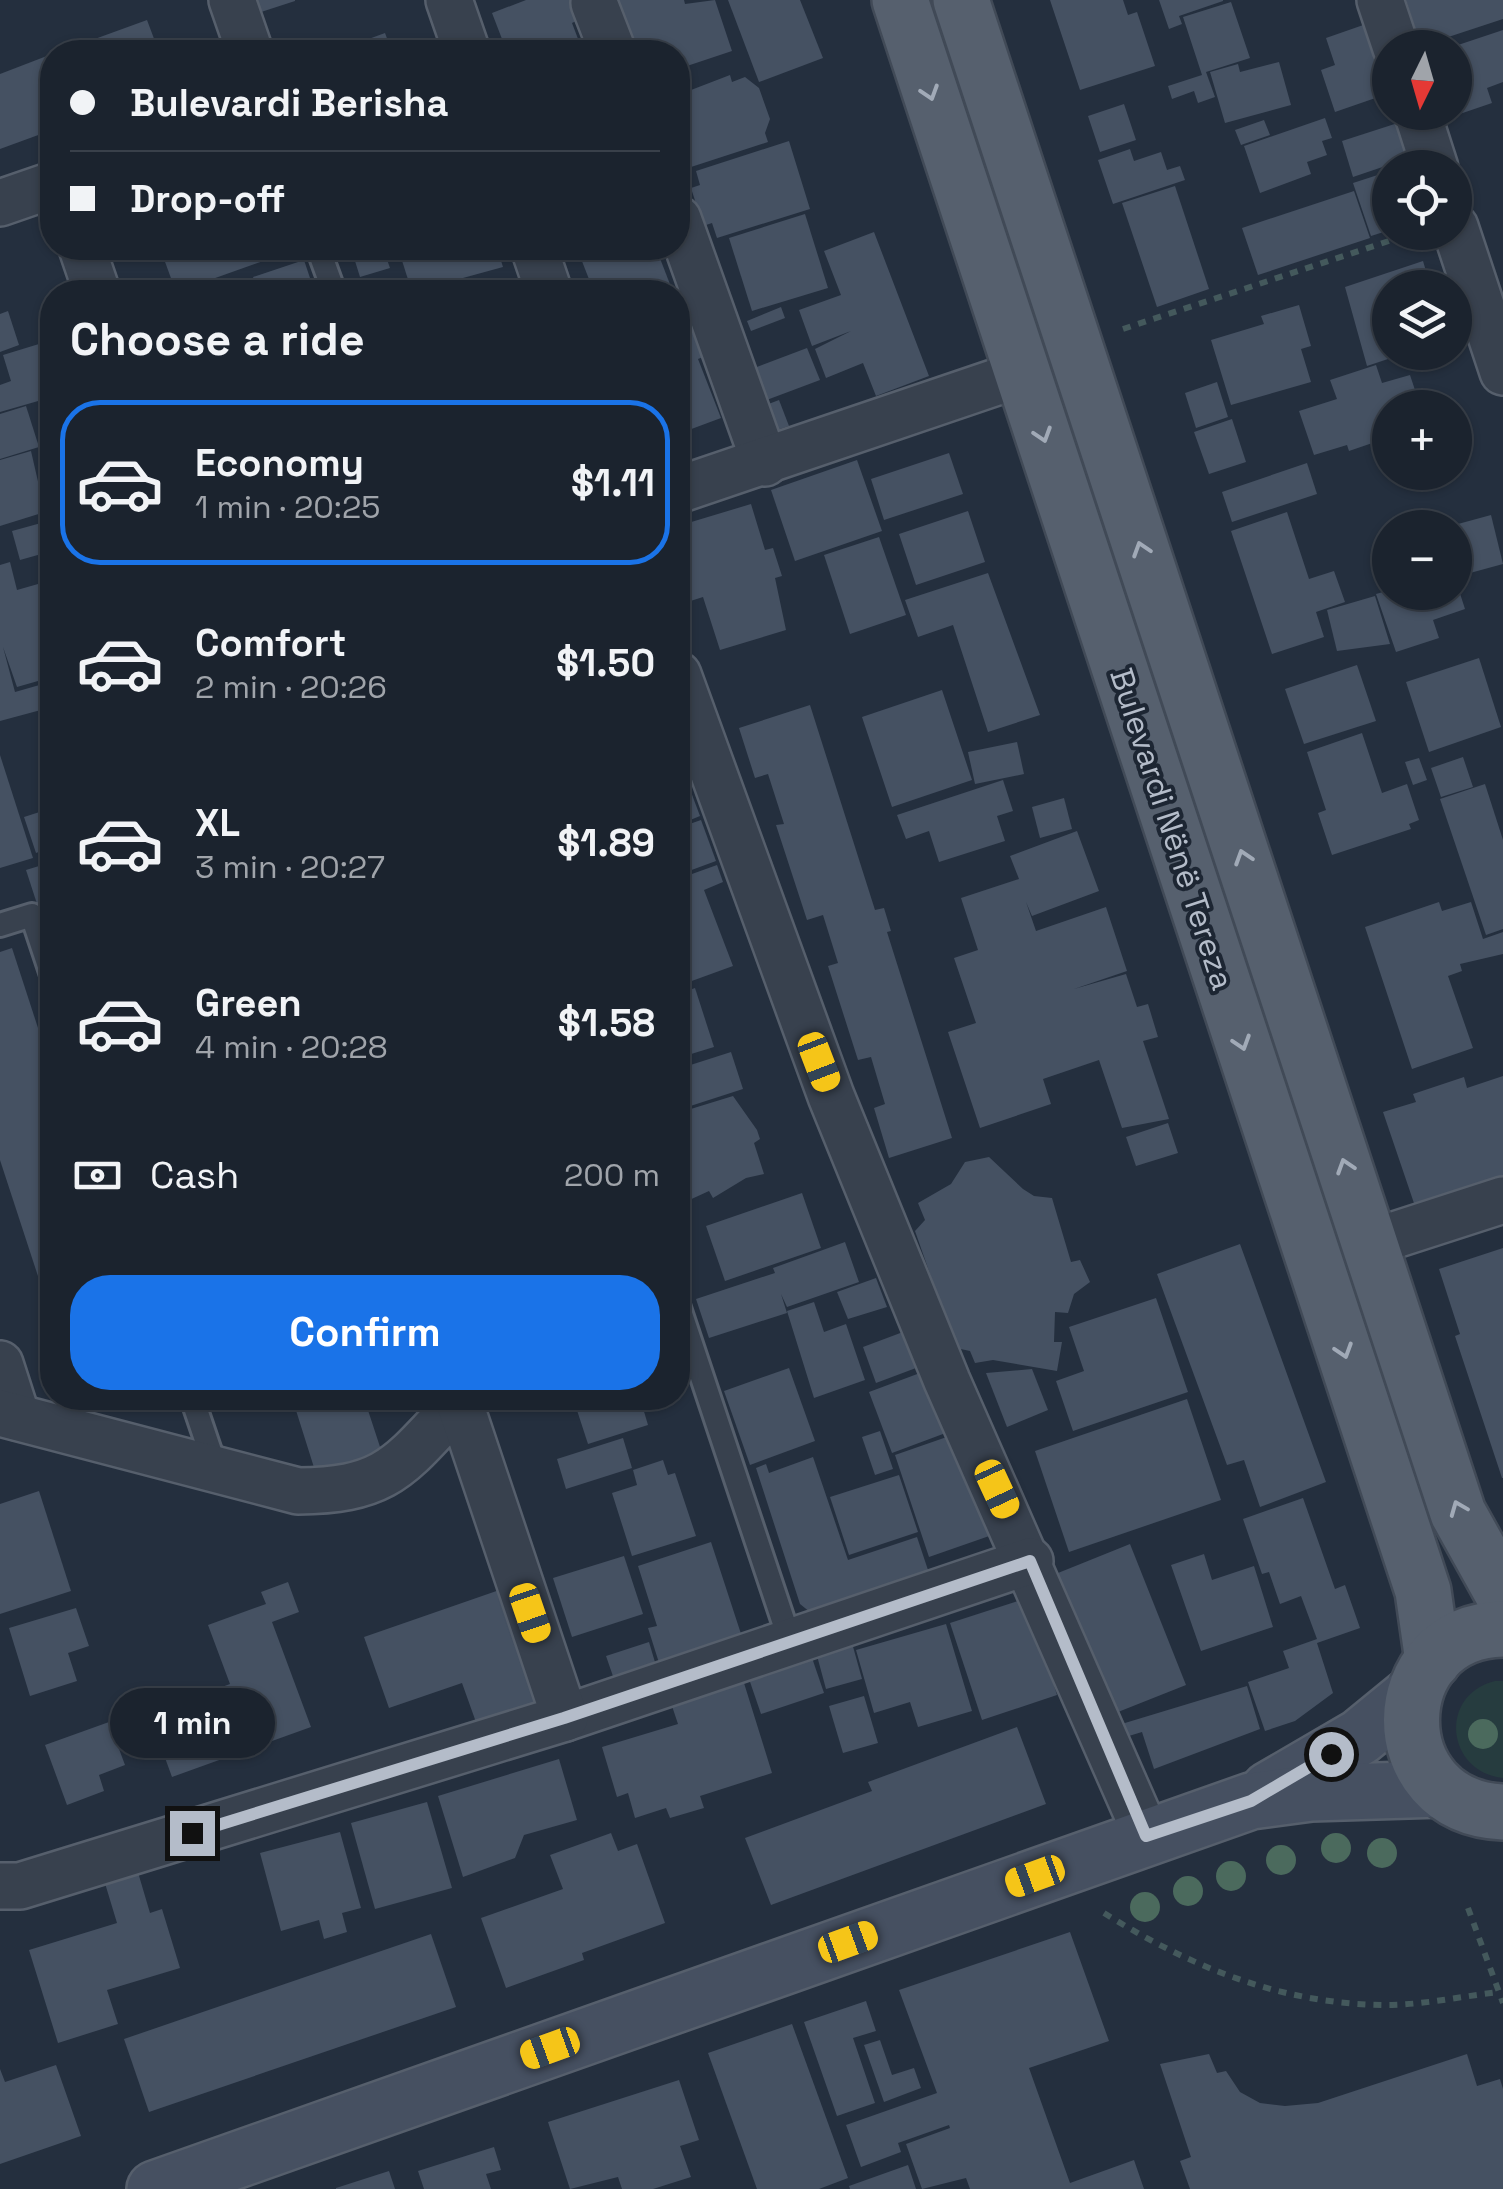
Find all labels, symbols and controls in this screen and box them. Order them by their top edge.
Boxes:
north arrow [1372,30,1472,130]
map controls [1372,30,1472,610]
text: Bulevardi Berisha [130,79,448,127]
one-way arrow [919,83,939,100]
button: locate [1372,150,1472,250]
text: Drop-off [130,175,285,223]
button: layers [1372,270,1472,370]
text: Choose a ride [70,311,365,368]
button: + [1372,390,1472,490]
one-way arrow [1031,425,1051,442]
icon: car [75,438,165,528]
text: Economy [195,439,364,487]
text: $1.11 [571,459,655,507]
text: 1 min · 20:25 [195,487,380,527]
button: − [1372,510,1472,610]
one-way arrow [1133,541,1153,558]
icon: car [75,618,165,708]
text: Comfort [195,619,346,667]
text: $1.50 [556,639,655,687]
street label: Bulevardi Nënë Tereza [1101,663,1243,995]
text: 2 min · 20:26 [195,667,387,707]
icon: car [75,798,165,888]
text: XL [195,799,240,847]
text: $1.89 [557,819,655,867]
text: 3 min · 20:27 [195,847,385,887]
one-way arrow [1234,850,1254,867]
icon: car [75,978,165,1068]
text: Green [195,979,302,1027]
text: $1.58 [558,999,655,1047]
text: 4 min · 20:28 [195,1027,388,1067]
car [794,1029,844,1095]
one-way arrow [1231,1033,1251,1050]
icon: cash [70,1148,125,1203]
text: Cash [150,1151,239,1199]
text: 200 m [564,1155,660,1195]
one-way arrow [1336,1158,1356,1175]
button: Confirm [70,1275,660,1390]
one-way arrow [1333,1342,1353,1359]
car [971,1455,1023,1523]
one-way arrow [1449,1500,1469,1518]
car [506,1580,554,1646]
callout: 1 min [110,1688,274,1758]
text: 1 min [153,1703,232,1743]
route start [1309,1732,1354,1777]
route end [170,1811,215,1856]
car [1002,1852,1068,1900]
car [815,1918,881,1966]
car [517,2024,583,2072]

